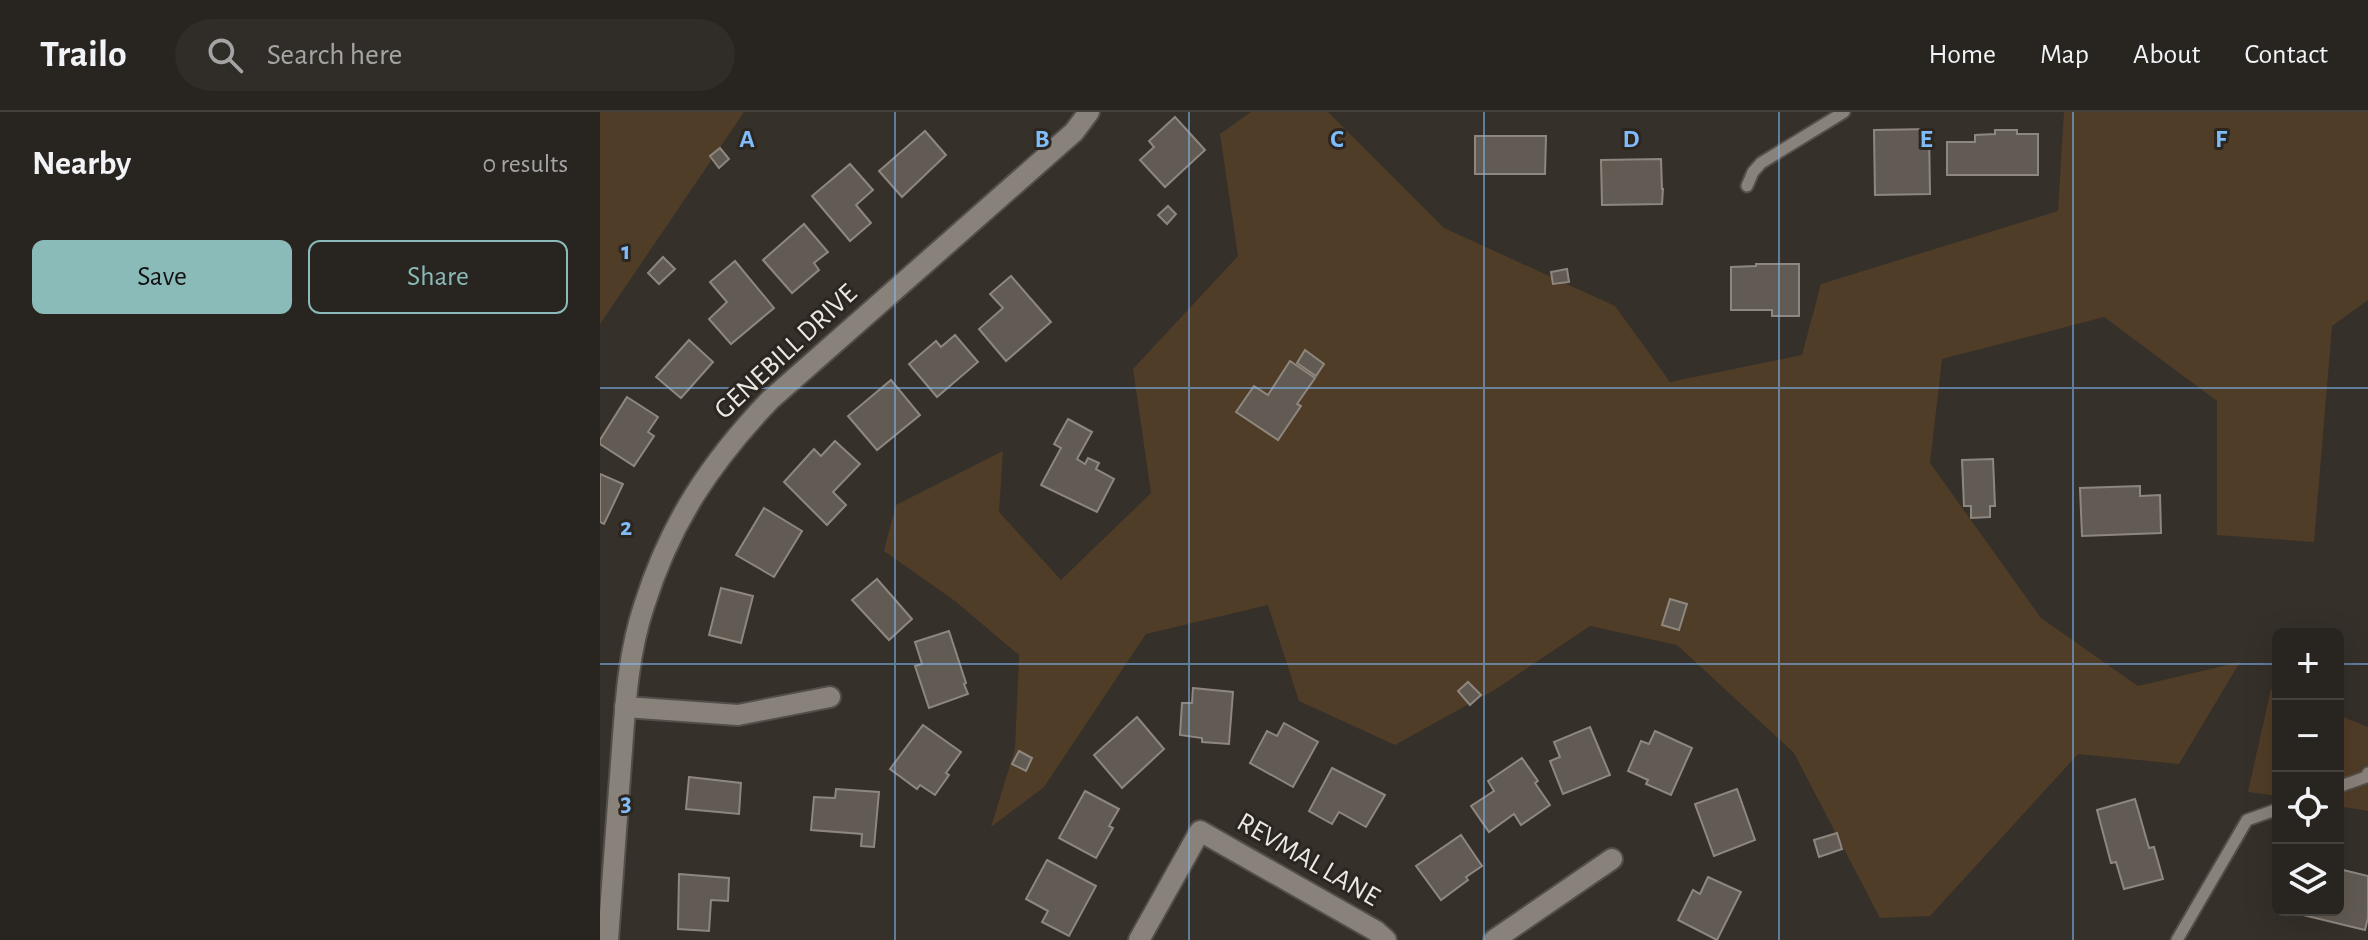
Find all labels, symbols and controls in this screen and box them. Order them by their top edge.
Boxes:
search box [175,19,735,91]
icon: search [203,33,247,77]
text: Trailo [40,36,127,74]
text: Search here [267,40,402,70]
text: Home [1929,41,1996,69]
text: Map [2040,41,2089,69]
text: About [2133,41,2201,69]
text: Contact [2245,41,2328,69]
text: A [739,126,755,152]
text: B [1034,126,1050,152]
text: C [1330,126,1344,152]
text: D [1622,126,1640,152]
text: E [1919,126,1933,152]
text: F [2215,126,2228,152]
text: Nearby [32,147,131,181]
text: 0 results [482,151,568,177]
text: 1 [621,238,631,264]
button: Save [32,240,292,314]
button: Share [308,240,568,314]
street label: GENEBILL DRIVE [709,279,863,425]
text: 2 [620,514,632,540]
map controls [2272,628,2344,916]
button: + [2272,628,2344,700]
button: − [2272,700,2344,772]
button: locate [2272,772,2344,844]
text: 3 [620,790,632,816]
street label: REVMAL LANE [1232,808,1384,912]
button: layers [2272,844,2344,916]

